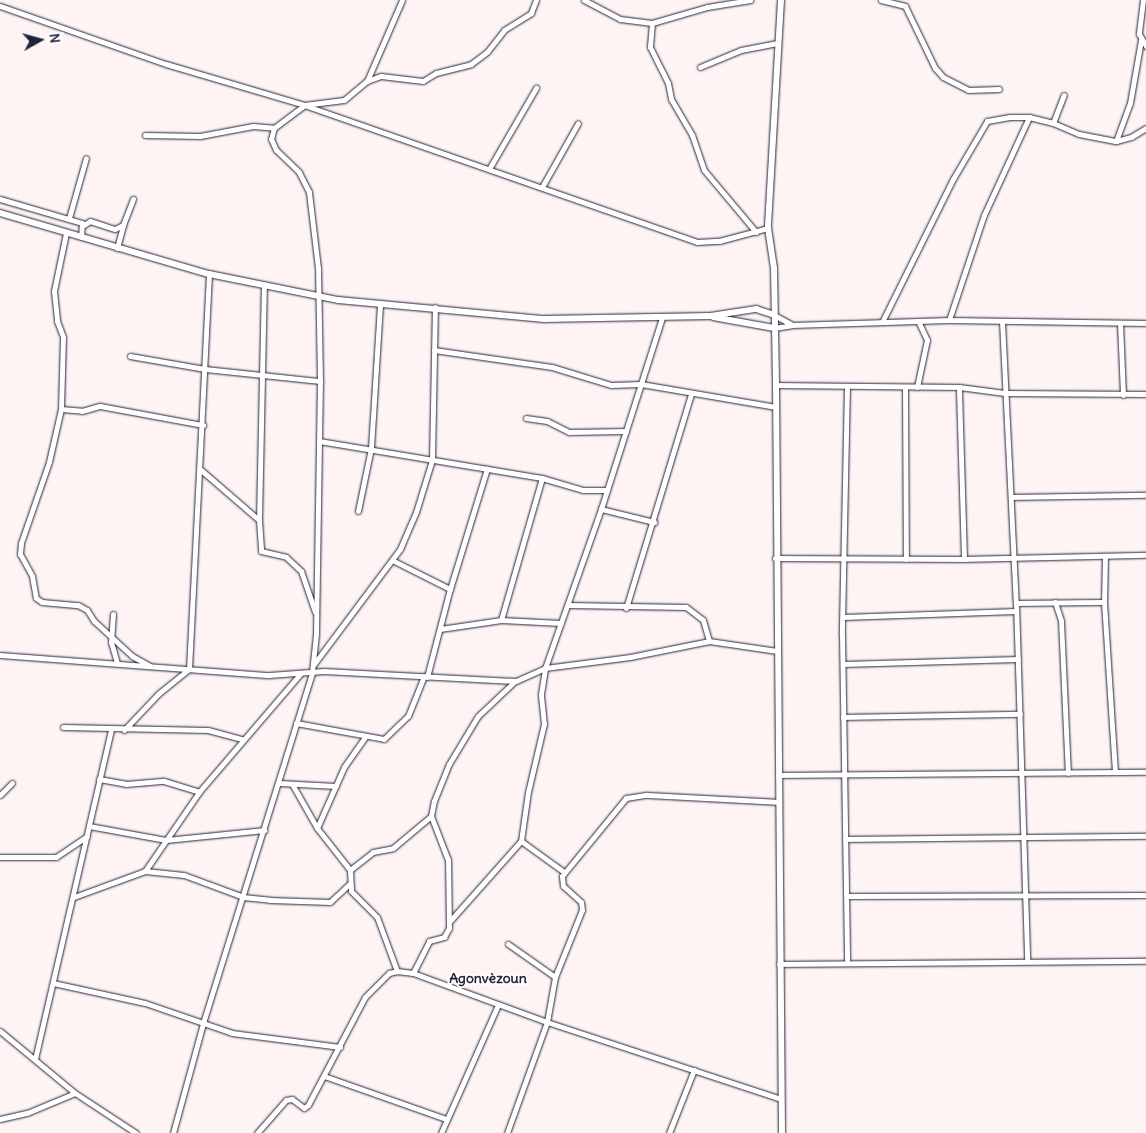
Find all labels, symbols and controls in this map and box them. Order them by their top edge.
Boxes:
north arrow [15,15,65,65]
text: N [45,32,64,44]
district label: Agonvèzoun [449,970,527,986]

